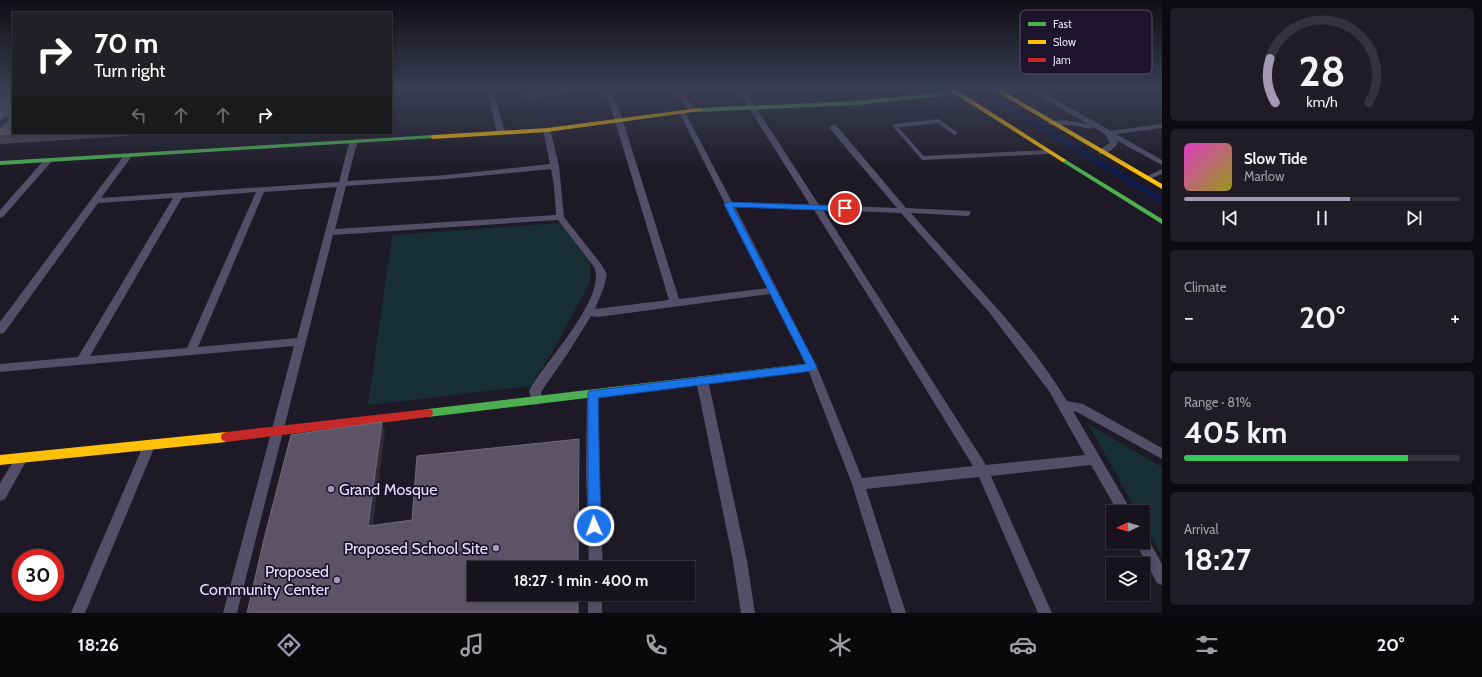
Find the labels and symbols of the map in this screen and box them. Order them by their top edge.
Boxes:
legend [1020,10,1152,74]
text: Fast [1053,17,1072,31]
text: Slow [1053,35,1076,49]
text: Jam [1052,53,1071,67]
pin [828,191,862,225]
place label: Grand Mosque [339,480,437,499]
marker: Grand Mosque [326,484,336,494]
position arrow [573,505,615,547]
north arrow [1106,505,1150,549]
place label: Proposed School Site [344,539,488,558]
marker: Proposed School Site [491,543,501,553]
speed limit sign: 30 [12,549,64,601]
place label: Proposed Community Center [199,562,330,599]
marker: Proposed Community Center [332,575,342,585]

